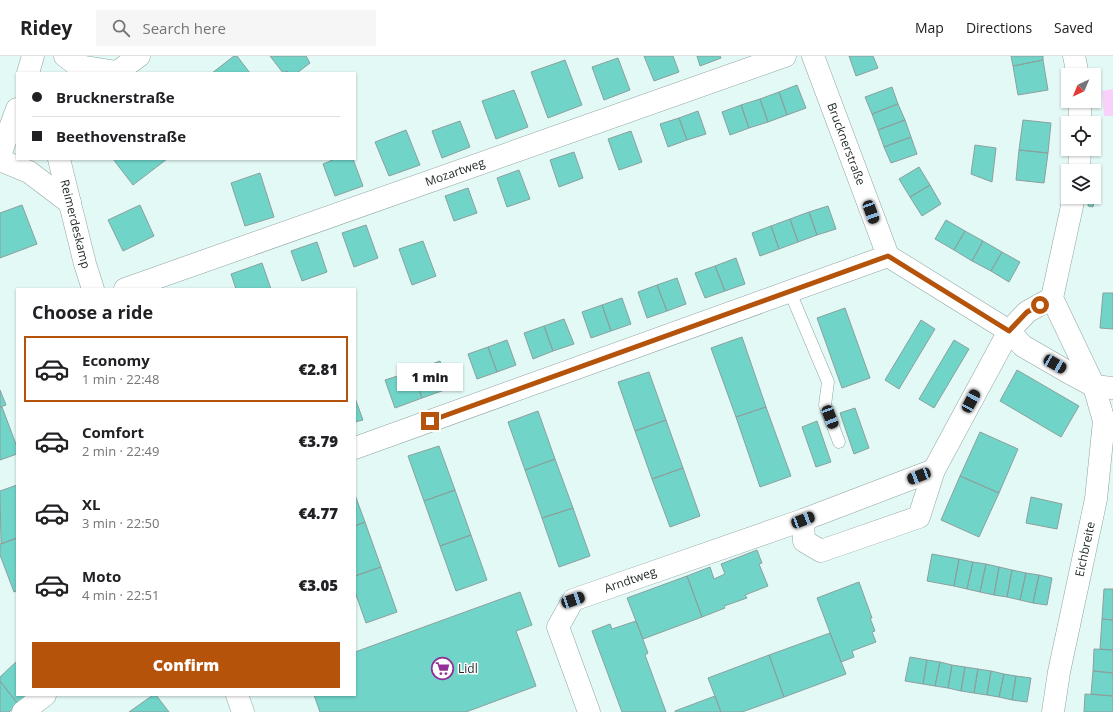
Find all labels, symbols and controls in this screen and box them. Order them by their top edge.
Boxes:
search box [96,10,376,46]
text: Ridey [20,15,72,41]
icon: search [110,17,132,39]
text: Search here [142,18,226,38]
text: Map [915,18,944,37]
text: Directions [966,18,1032,37]
text: Saved [1054,18,1093,37]
north arrow [1061,68,1101,108]
map controls [1061,68,1101,204]
text: Brucknerstraße [56,87,175,107]
street label: Brucknerstraße [823,100,870,188]
button: locate [1061,116,1101,156]
text: Beethovenstraße [56,126,186,146]
street label: Mozartweg [423,154,487,190]
button: layers [1061,164,1101,204]
street label: Reimerdeskamp [56,178,95,271]
car [861,199,881,225]
route start [1031,296,1049,314]
text: Choose a ride [32,300,153,324]
text: Economy [82,350,150,370]
icon: car [34,351,70,387]
car [1042,353,1068,375]
text: €2.81 [299,359,338,379]
callout: 1 min [397,363,463,391]
text: 1 min [412,368,448,386]
text: 1 min · 22:48 [82,370,159,388]
car [960,388,982,414]
car [820,404,840,430]
route end [421,412,439,430]
text: Comfort [82,422,144,442]
icon: car [34,423,70,459]
text: €3.79 [299,431,338,451]
text: 2 min · 22:49 [82,442,159,460]
car [906,466,932,486]
text: XL [82,494,100,514]
icon: car [34,495,70,531]
text: €4.77 [299,503,338,523]
car [790,510,816,530]
text: 3 min · 22:50 [82,514,159,532]
street label: Eichbreite [1071,520,1099,578]
street label: Arndtweg [602,563,659,597]
text: Moto [82,566,121,586]
icon: car [34,567,70,603]
text: €3.05 [299,575,338,595]
text: 4 min · 22:51 [82,586,159,604]
car [560,590,586,610]
button: Confirm [32,642,340,688]
supermarket icon: Lidl [429,656,455,682]
place label: Lidl [458,660,478,677]

